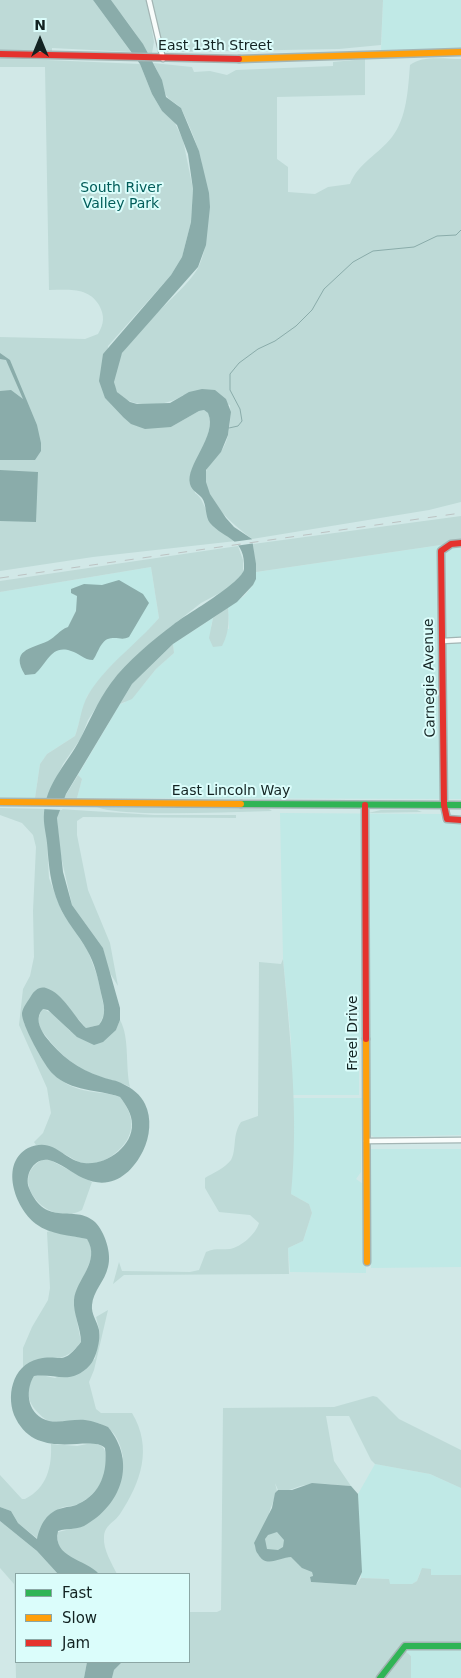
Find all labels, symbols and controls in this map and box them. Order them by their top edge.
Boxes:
north arrow [15,15,65,65]
text: N [34,17,46,33]
street label: East 13th Street [158,38,272,54]
park label: South River Valley Park [80,180,162,212]
street label: Carnegie Avenue [421,618,439,738]
street label: East Lincoln Way [172,783,290,799]
street label: Freel Drive [345,995,361,1071]
legend [15,1573,190,1663]
text: Fast [62,1584,92,1602]
text: Slow [62,1609,97,1627]
text: Jam [62,1634,90,1652]

